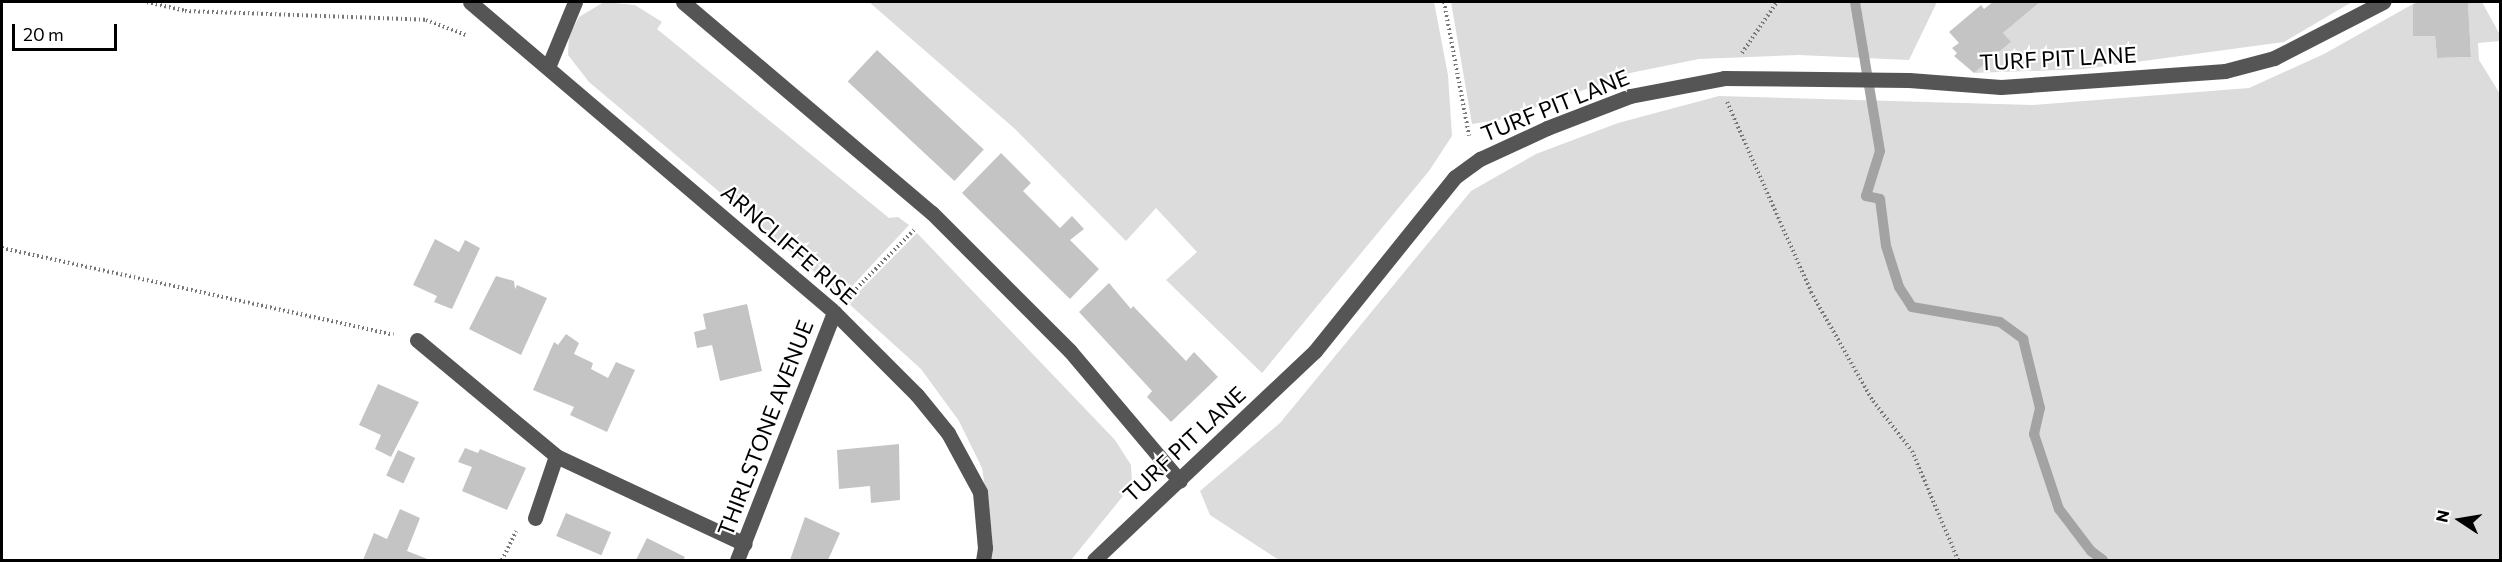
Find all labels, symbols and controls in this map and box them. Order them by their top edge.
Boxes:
scale bar [15,12,120,50]
text: 20 m [23,23,64,45]
street label: TURF PIT LANE [1979,41,2137,75]
street label: TURF PIT LANE [1477,63,1633,147]
street label: ARNCLIFFE RISE [716,178,862,310]
street label: THIRLSTONE AVENUE [712,316,818,540]
street label: TURF PIT LANE [1117,381,1251,507]
north arrow [2430,490,2490,550]
text: N [2431,508,2452,524]

